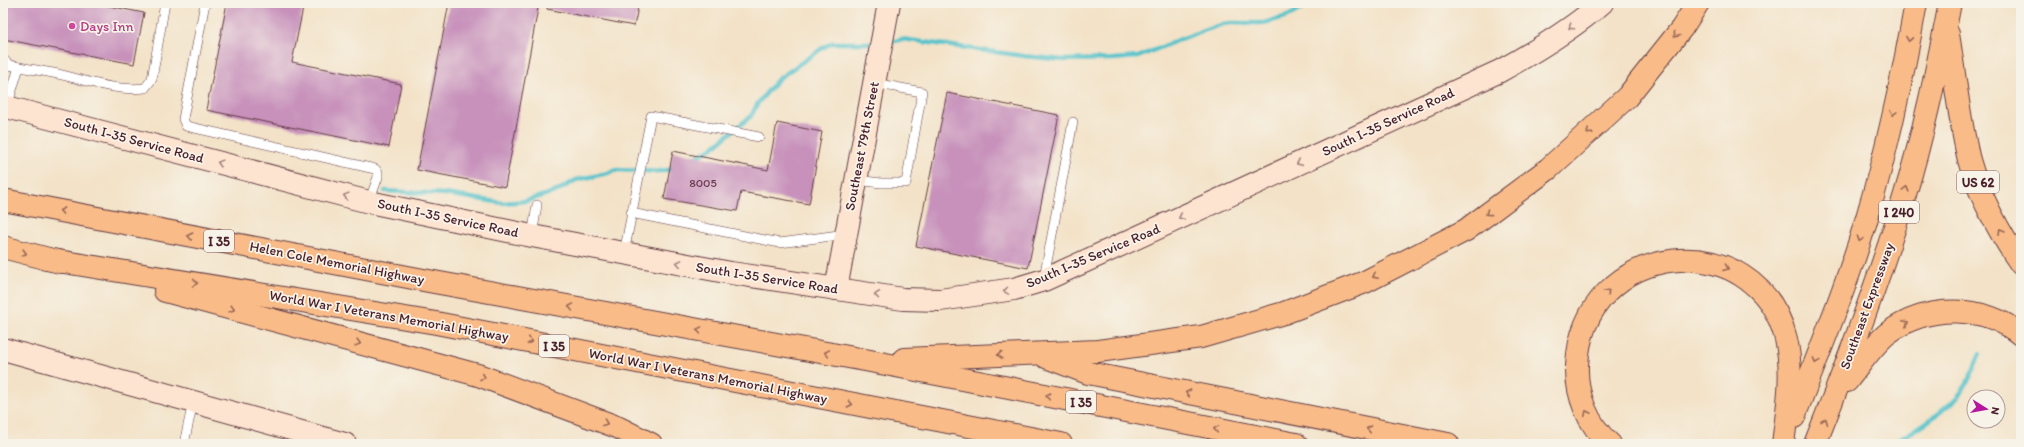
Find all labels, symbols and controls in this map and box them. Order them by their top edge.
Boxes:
place label: Days Inn [80,18,134,35]
marker: Days Inn [67,21,77,31]
one-way arrow [1568,22,1575,30]
one-way arrow [1674,31,1681,38]
one-way arrow [1905,36,1914,42]
street label: Southeast 79th Street [841,80,883,212]
street label: South I-35 Service Road [1319,84,1457,160]
one-way arrow [1890,110,1898,117]
street label: South I-35 Service Road [62,113,206,167]
one-way arrow [1586,127,1594,134]
one-way arrow [1296,158,1304,166]
one-way arrow [217,159,224,168]
road number: US 62 [1957,171,1999,193]
house number: 8005 [689,176,717,190]
one-way arrow [1901,186,1910,193]
one-way arrow [342,192,349,201]
street label: South I-35 Service Road [376,195,520,241]
road number: I 240 [1879,201,1919,223]
one-way arrow [59,208,65,216]
one-way arrow [1485,208,1492,216]
one-way arrow [1178,213,1185,221]
street label: South I-35 Service Road [1023,220,1163,292]
one-way arrow [1998,228,2006,235]
road number: I 35 [204,230,234,252]
one-way arrow [187,232,193,240]
one-way arrow [1856,235,1865,242]
street label: Helen Cole Memorial Highway [248,238,426,288]
street label: Southeast Expressway [1836,240,1898,372]
one-way arrow [21,248,28,257]
street label: South I-35 Service Road [695,258,840,298]
one-way arrow [676,259,682,268]
one-way arrow [1723,263,1730,271]
one-way arrow [1372,271,1379,279]
one-way arrow [192,278,198,287]
one-way arrow [1003,286,1009,295]
street label: World War I Veterans Memorial Highway [268,287,510,346]
one-way arrow [1602,289,1610,297]
one-way arrow [874,291,880,300]
one-way arrow [568,303,574,312]
one-way arrow [229,304,236,313]
one-way arrow [1902,320,1909,328]
one-way arrow [696,326,702,335]
road number: I 35 [539,335,569,357]
one-way arrow [527,336,533,345]
one-way arrow [354,338,361,347]
street label: World War I Veterans Memorial Highway [587,344,829,408]
one-way arrow [824,350,830,358]
one-way arrow [997,351,1003,360]
one-way arrow [1812,358,1820,365]
one-way arrow [480,373,487,381]
north arrow [1966,389,2006,429]
one-way arrow [1185,390,1191,398]
road number: I 35 [1066,391,1096,413]
one-way arrow [1044,392,1051,400]
one-way arrow [847,399,853,407]
text: N [1988,406,2002,416]
one-way arrow [1584,410,1592,417]
one-way arrow [601,418,608,426]
one-way arrow [1820,418,1828,425]
one-way arrow [1213,425,1219,433]
one-way arrow [1366,425,1372,433]

